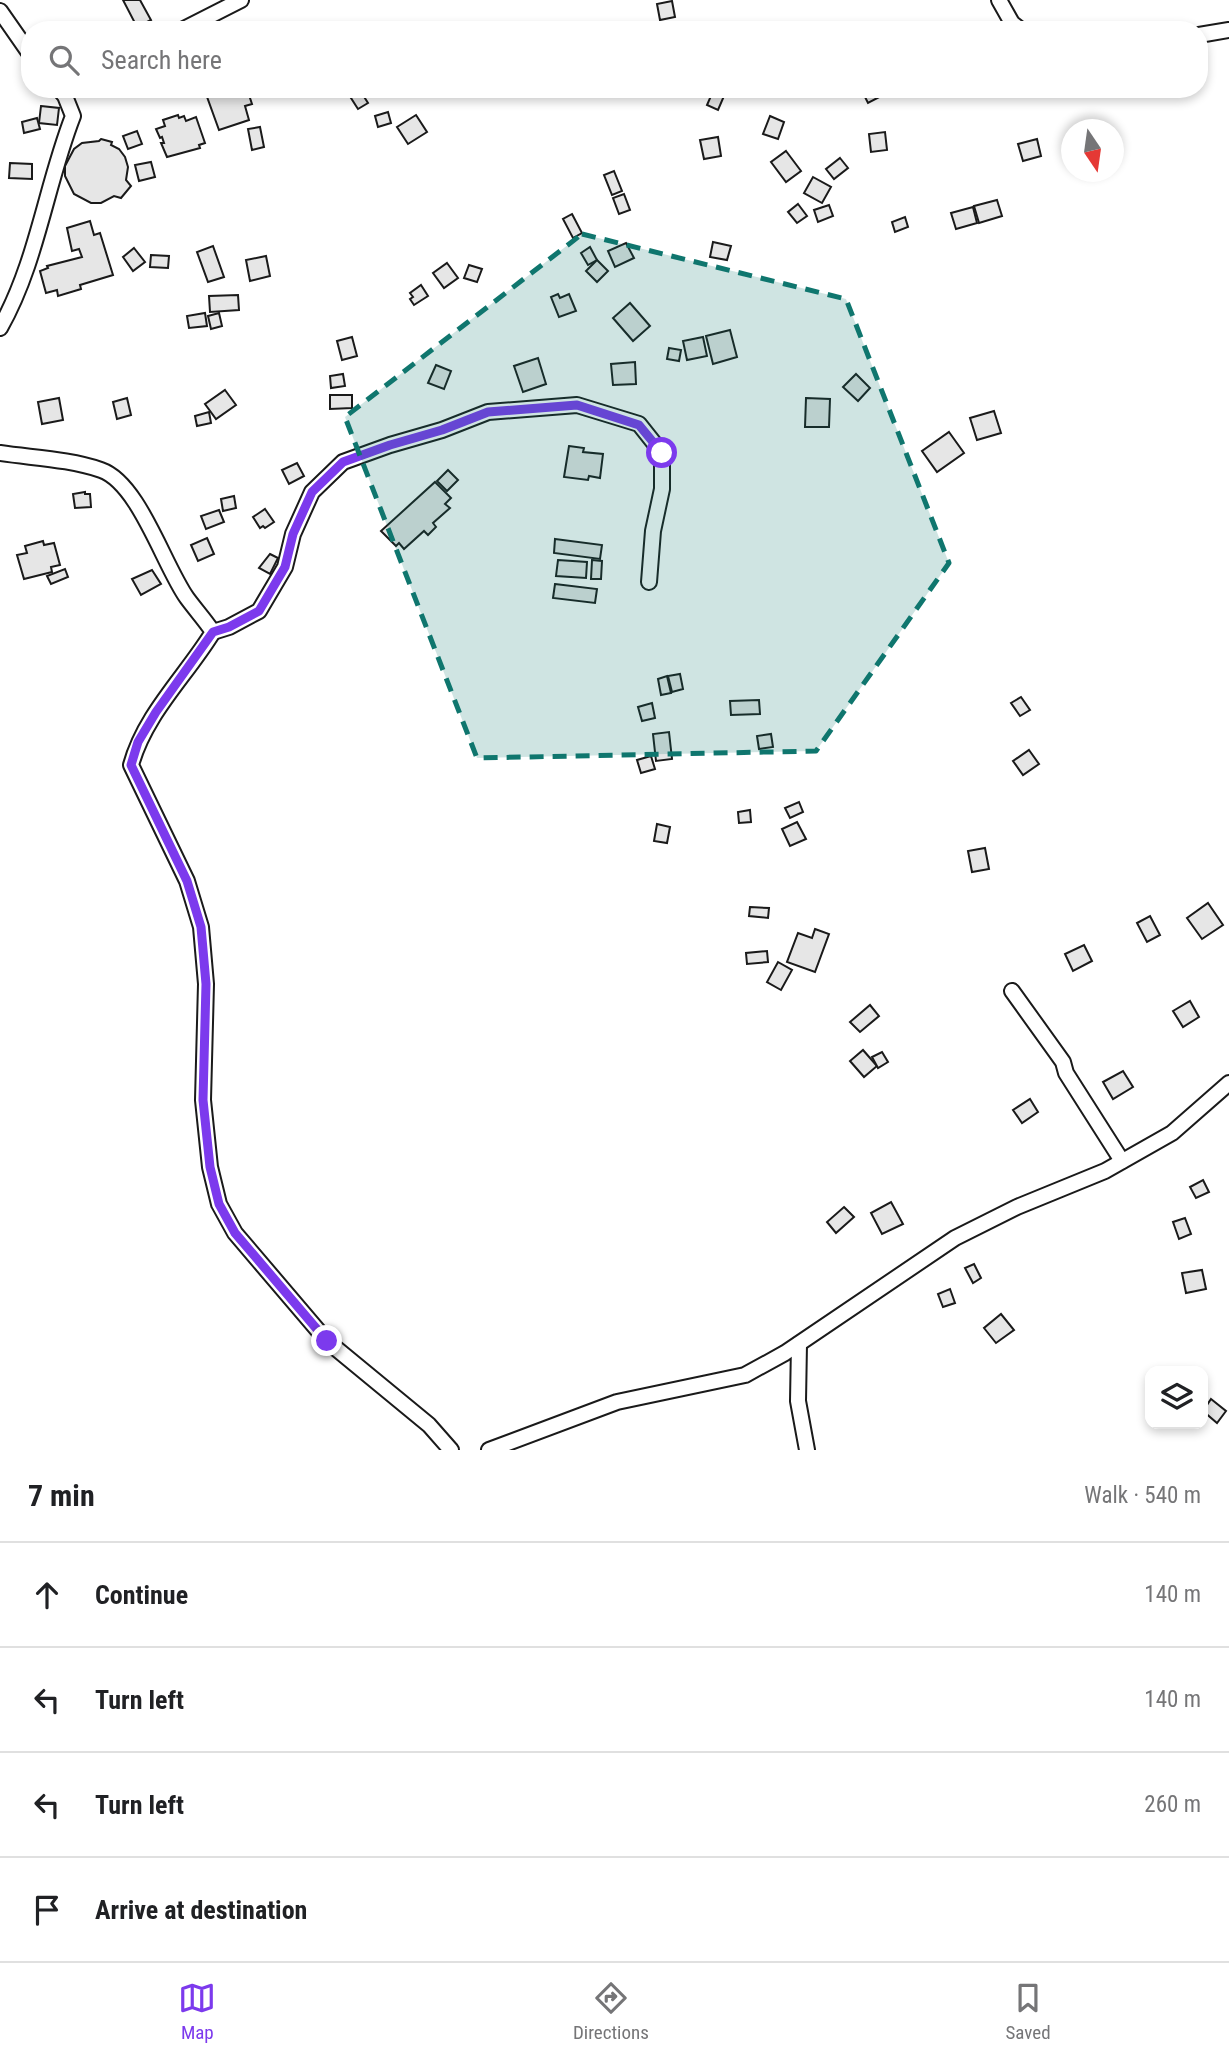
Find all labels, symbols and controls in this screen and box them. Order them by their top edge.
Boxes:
search box [21,21,1208,98]
icon: search [45,41,83,79]
text: Search here [101,45,222,75]
north arrow [1061,119,1124,182]
route start [646,437,677,468]
route end [311,1325,342,1356]
map controls [1145,1366,1208,1429]
button: layers [1145,1366,1208,1429]
text: 7 min [28,1478,95,1513]
text: Walk · 540 m [1084,1482,1201,1509]
icon: ahead [28,1576,66,1614]
text: Continue [95,1580,188,1610]
text: 140 m [1144,1581,1201,1608]
icon: left [28,1681,66,1719]
text: Turn left [95,1685,184,1715]
text: 140 m [1144,1686,1201,1713]
icon: left [28,1786,66,1824]
text: Turn left [95,1790,184,1820]
text: 260 m [1144,1791,1201,1818]
icon: arrive [28,1891,66,1929]
text: Arrive at destination [95,1895,307,1925]
tab: Map [178,1979,216,2044]
tab: Directions [573,1979,649,2044]
tab: Saved [1005,1979,1051,2044]

